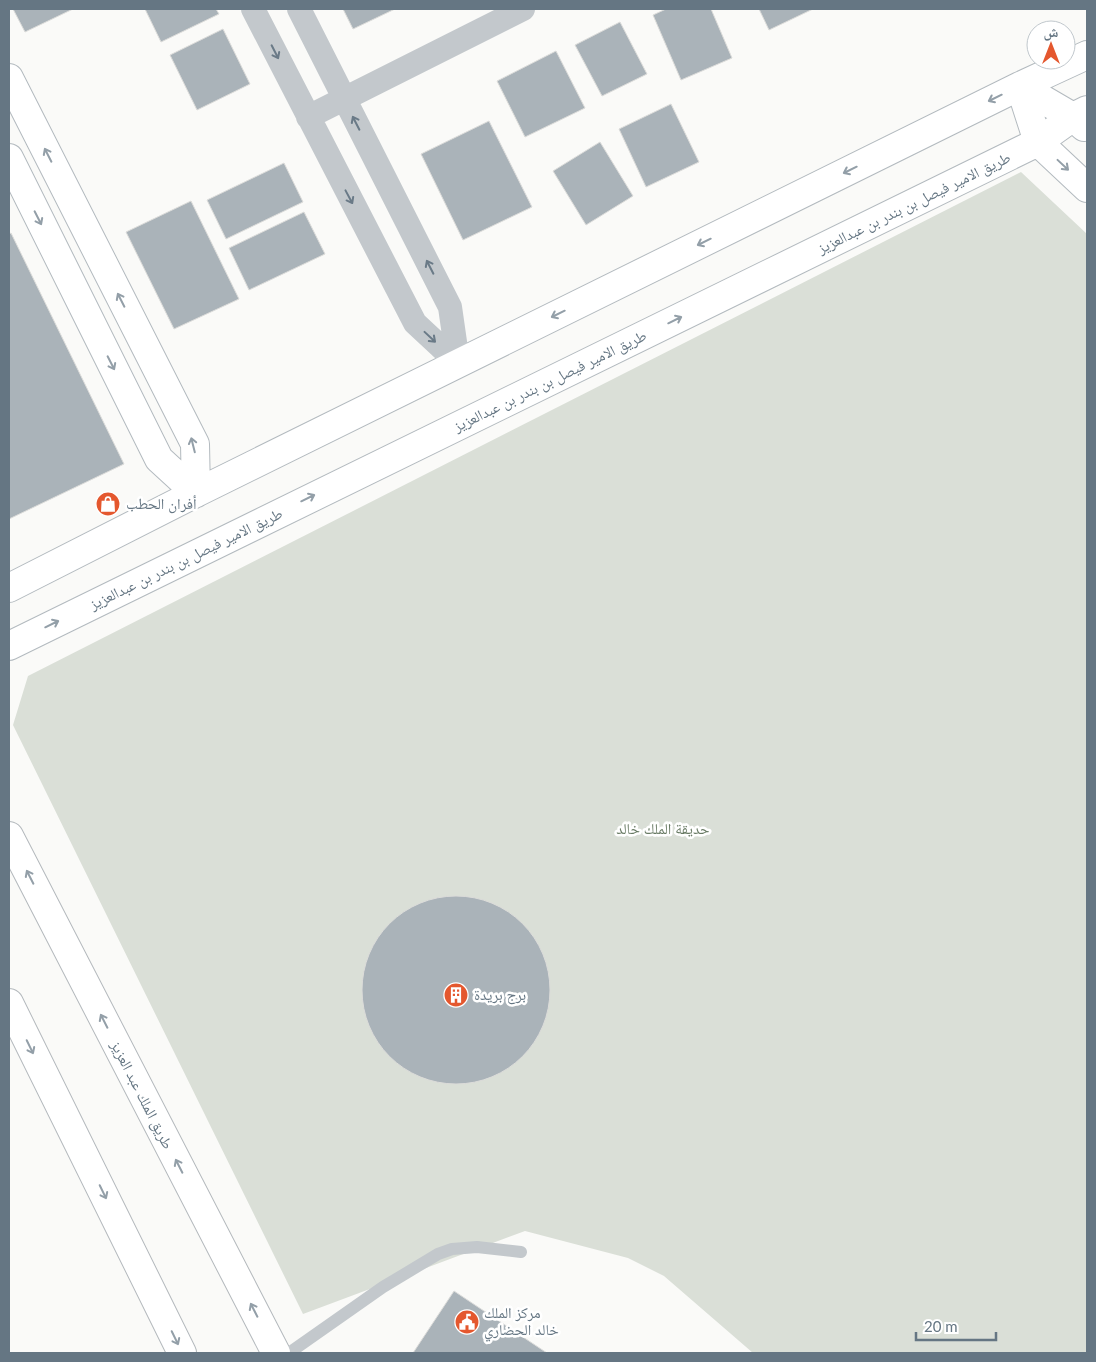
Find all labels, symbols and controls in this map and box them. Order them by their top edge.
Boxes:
north arrow [1026,20,1076,70]
text: ش [1044,23,1059,41]
one-way arrow [271,44,280,59]
one-way arrow [988,93,1003,103]
one-way arrow [351,116,360,131]
one-way arrow [43,147,53,162]
street label: طريق الامير فيصل بن بندر بن عبدالعزيز [813,147,1014,259]
one-way arrow [1056,159,1069,171]
one-way arrow [842,165,857,175]
one-way arrow [345,189,354,204]
one-way arrow [33,210,43,225]
one-way arrow [697,238,712,247]
one-way arrow [425,260,435,275]
one-way arrow [116,292,126,307]
one-way arrow [551,310,566,319]
one-way arrow [667,315,682,325]
street label: طريق الامير فيصل بن بندر بن عبدالعزيز [449,325,650,437]
one-way arrow [423,331,436,343]
one-way arrow [107,355,116,370]
one-way arrow [188,437,197,453]
shop icon: أفران الحطب [95,491,121,517]
one-way arrow [300,493,315,503]
place label: أفران الحطب [126,494,197,514]
street label: طريق الامير فيصل بن بندر بن عبدالعزيز [85,503,286,615]
one-way arrow [45,619,60,629]
park label: حديقة الملك خالد [616,819,710,837]
one-way arrow [25,870,34,885]
building icon: برج بريدة [443,982,469,1008]
place label: برج بريدة [474,985,526,1005]
one-way arrow [99,1014,108,1029]
street label: طريق الملك عبد العزيز [106,1036,178,1153]
one-way arrow [26,1039,36,1054]
one-way arrow [174,1158,184,1173]
one-way arrow [98,1185,108,1200]
one-way arrow [249,1303,258,1318]
place label: مركز الملك خالد الحضاري [484,1303,559,1342]
public building icon: مركز الملك خالد الحضاري [454,1309,480,1335]
scale bar [916,1310,996,1342]
text: 20 m [924,1317,958,1335]
one-way arrow [171,1330,180,1345]

